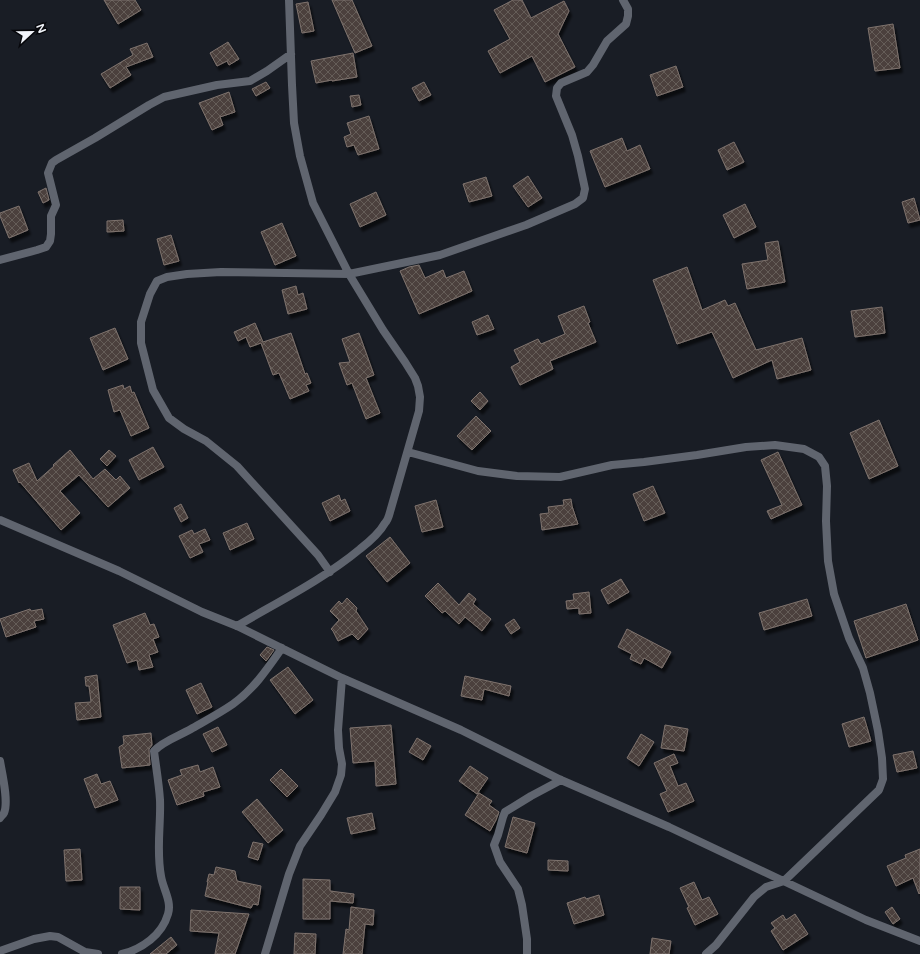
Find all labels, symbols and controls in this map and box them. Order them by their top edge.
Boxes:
north arrow [12,12,52,52]
text: N [33,22,48,35]

